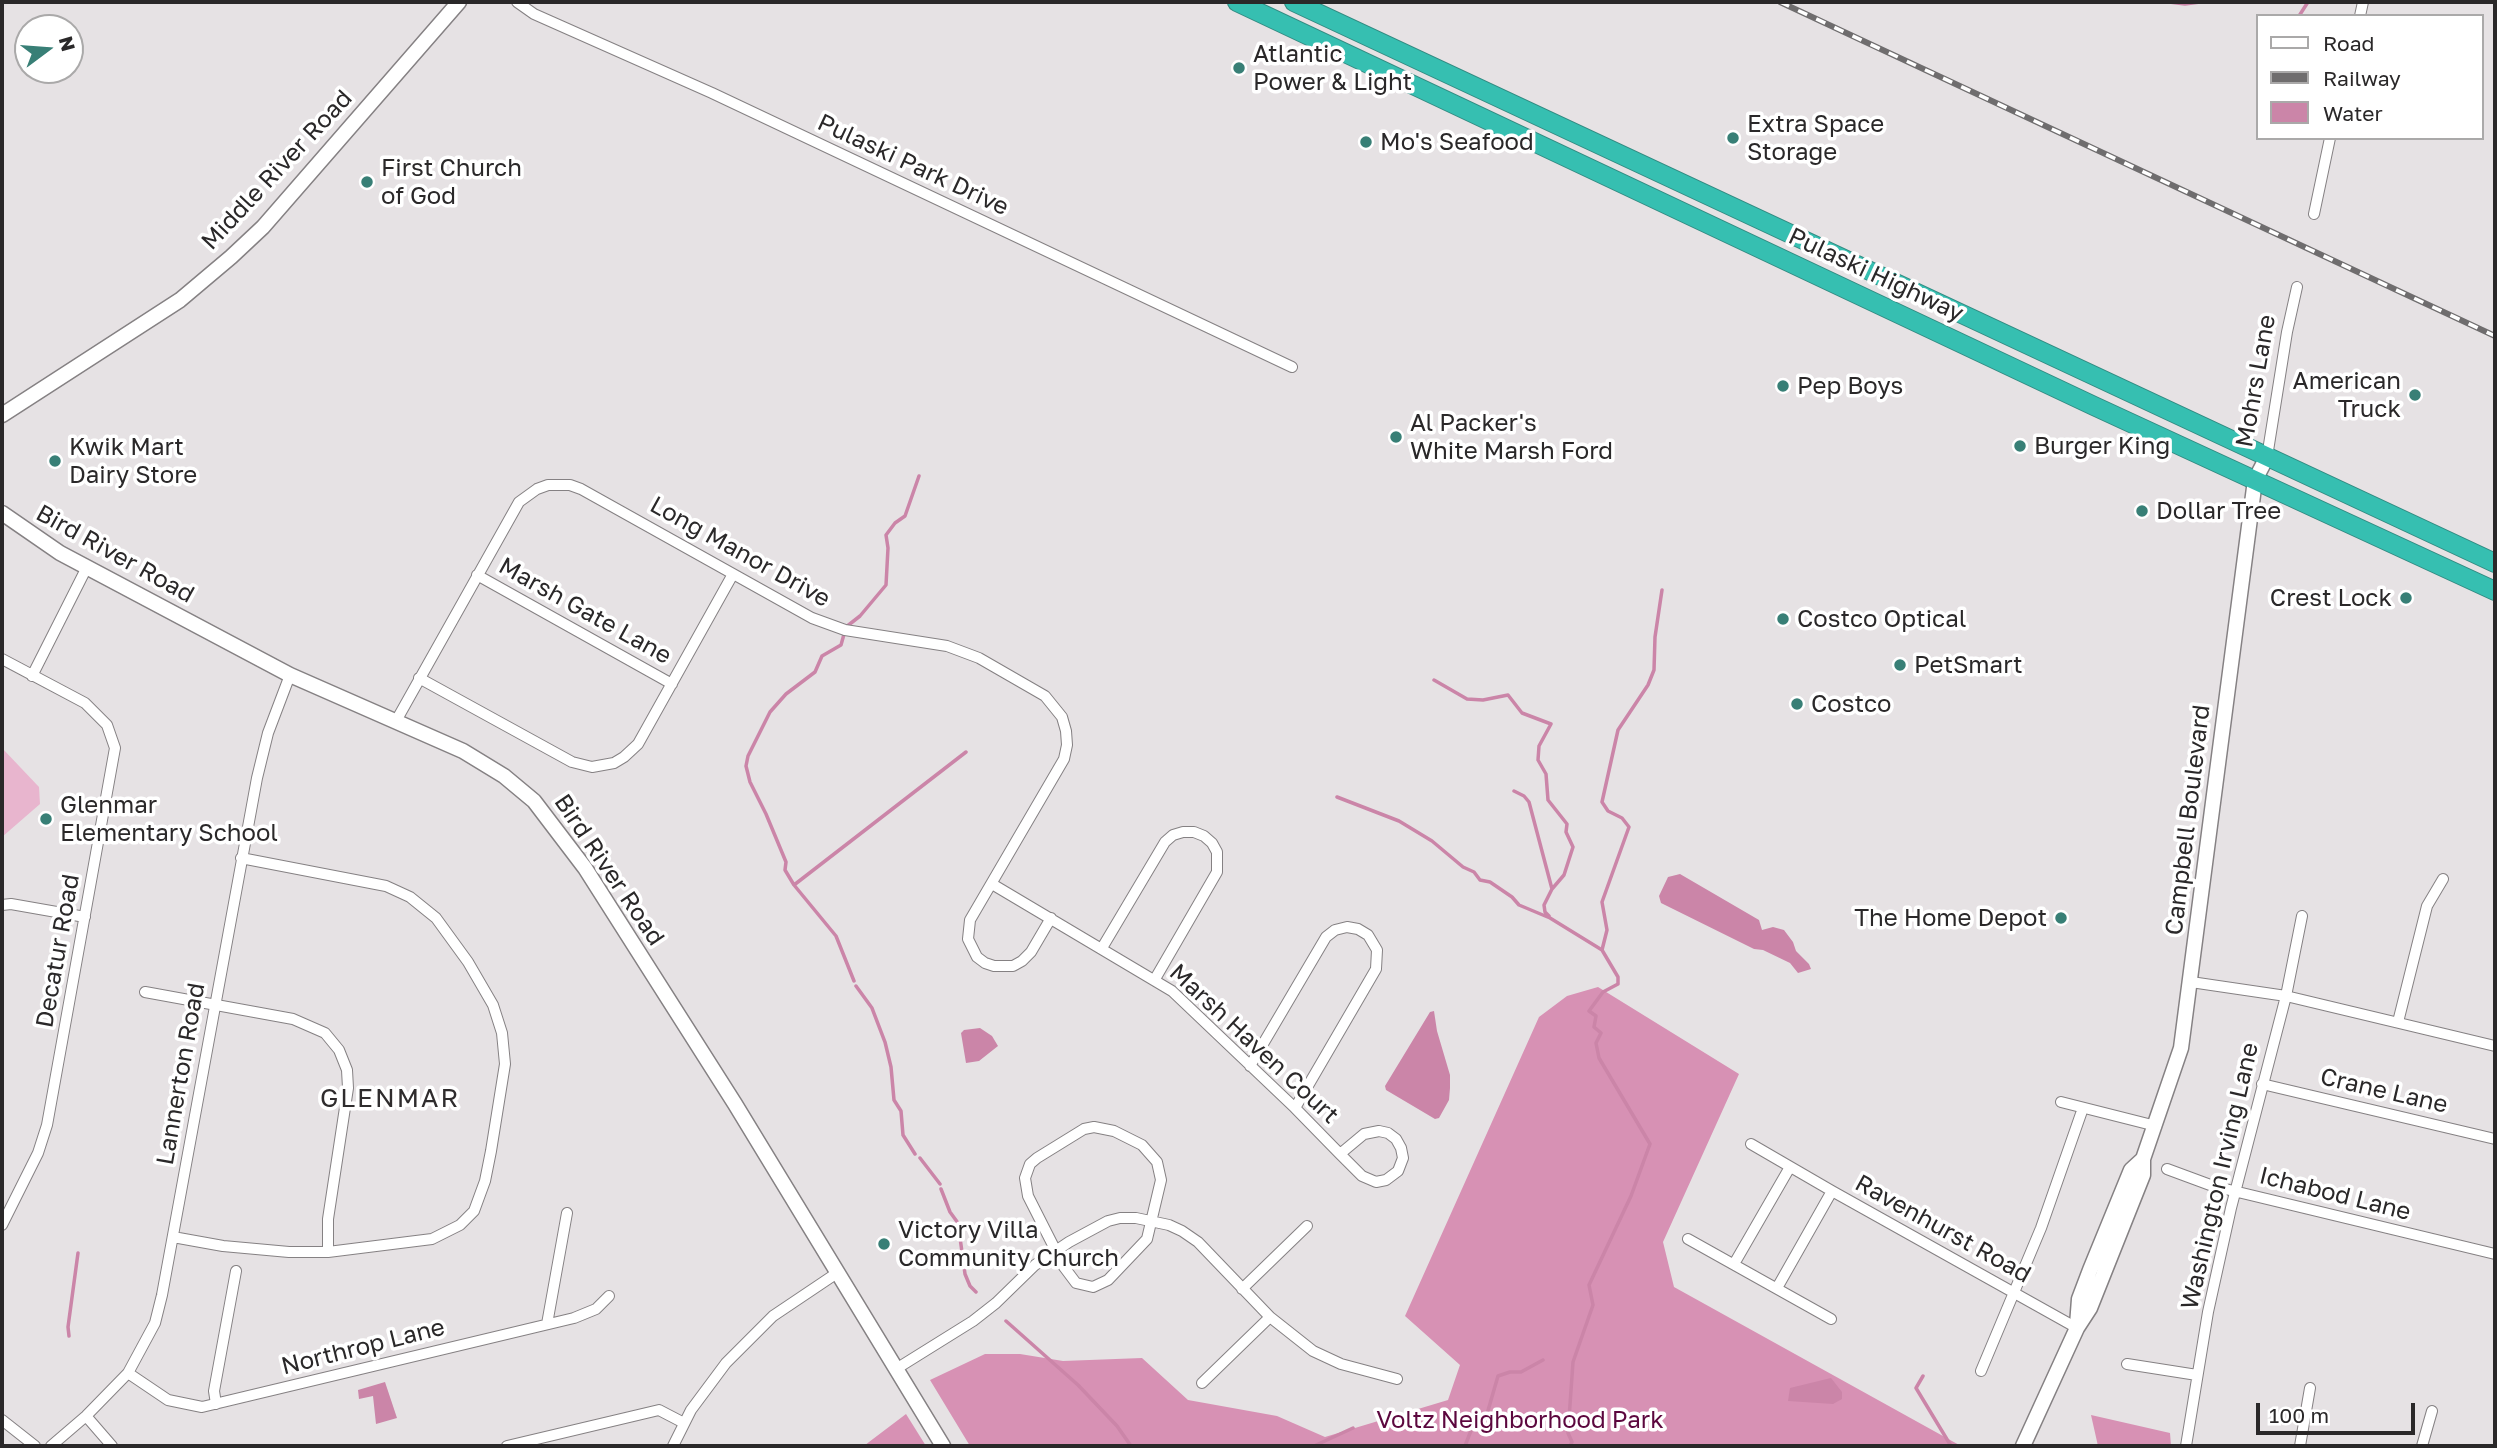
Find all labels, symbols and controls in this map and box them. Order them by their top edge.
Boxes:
north arrow [14,14,84,84]
legend [2256,14,2483,140]
text: Road [2323,30,2374,56]
text: N [55,34,81,54]
place label: Atlantic Power & Light [1253,40,1412,96]
marker: Atlantic Power & Light [1231,60,1247,76]
text: Railway [2323,65,2401,91]
street label: Middle River Road [196,84,358,256]
text: Water [2323,100,2383,126]
street label: Pulaski Park Drive [813,108,1013,222]
place label: Extra Space Storage [1747,110,1884,166]
place label: Mo's Seafood [1380,128,1534,156]
marker: Extra Space Storage [1725,130,1741,146]
marker: Mo's Seafood [1358,134,1374,150]
place label: First Church of God [381,154,522,210]
marker: First Church of God [359,174,375,190]
street label: Pulaski Highway [1784,222,1968,328]
street label: Mohrs Lane [2230,312,2282,450]
place label: American Truck [2293,367,2401,423]
place label: Pep Boys [1797,372,1903,400]
marker: Pep Boys [1775,378,1791,394]
marker: American Truck [2407,387,2423,403]
place label: Al Packer's White Marsh Ford [1410,409,1613,465]
marker: Al Packer's White Marsh Ford [1388,429,1404,445]
place label: Burger King [2034,432,2170,460]
place label: Kwik Mart Dairy Store [69,433,197,489]
marker: Burger King [2012,438,2028,454]
marker: Kwik Mart Dairy Store [47,453,63,469]
street label: Long Manor Drive [645,491,835,613]
place label: Dollar Tree [2156,497,2281,525]
street label: Bird River Road [31,499,199,609]
marker: Dollar Tree [2134,503,2150,519]
street label: Marsh Gate Lane [494,552,676,670]
place label: Crest Lock [2270,584,2392,612]
marker: Crest Lock [2398,590,2414,606]
place label: Costco Optical [1797,605,1966,633]
marker: Costco Optical [1775,611,1791,627]
place label: PetSmart [1914,651,2023,679]
marker: PetSmart [1892,657,1908,673]
place label: Costco [1811,690,1892,718]
marker: Costco [1789,696,1805,712]
street label: Campbell Boulevard [2160,703,2216,937]
street label: Bird River Road [548,789,670,951]
place label: Glenmar Elementary School [60,791,278,847]
marker: Glenmar Elementary School [38,811,54,827]
street label: Decatur Road [30,872,86,1030]
place label: The Home Depot [1854,904,2047,932]
marker: The Home Depot [2053,910,2069,926]
street label: Marsh Haven Court [1163,958,1345,1130]
street label: Lannerton Road [151,981,211,1167]
street label: Washington Irving Lane [2175,1040,2265,1312]
street label: Crane Lane [2318,1062,2450,1120]
district label: GLENMAR [321,1083,459,1115]
street label: Ichabod Lane [2256,1161,2414,1227]
street label: Ravenhurst Road [1850,1169,2036,1289]
place label: Victory Villa Community Church [898,1216,1119,1272]
marker: Victory Villa Community Church [876,1236,892,1252]
street label: Northrop Lane [278,1313,448,1381]
scale bar [2259,1388,2418,1432]
text: 100 m [2269,1402,2329,1428]
park label: Voltz Neighborhood Park [1376,1406,1664,1434]

